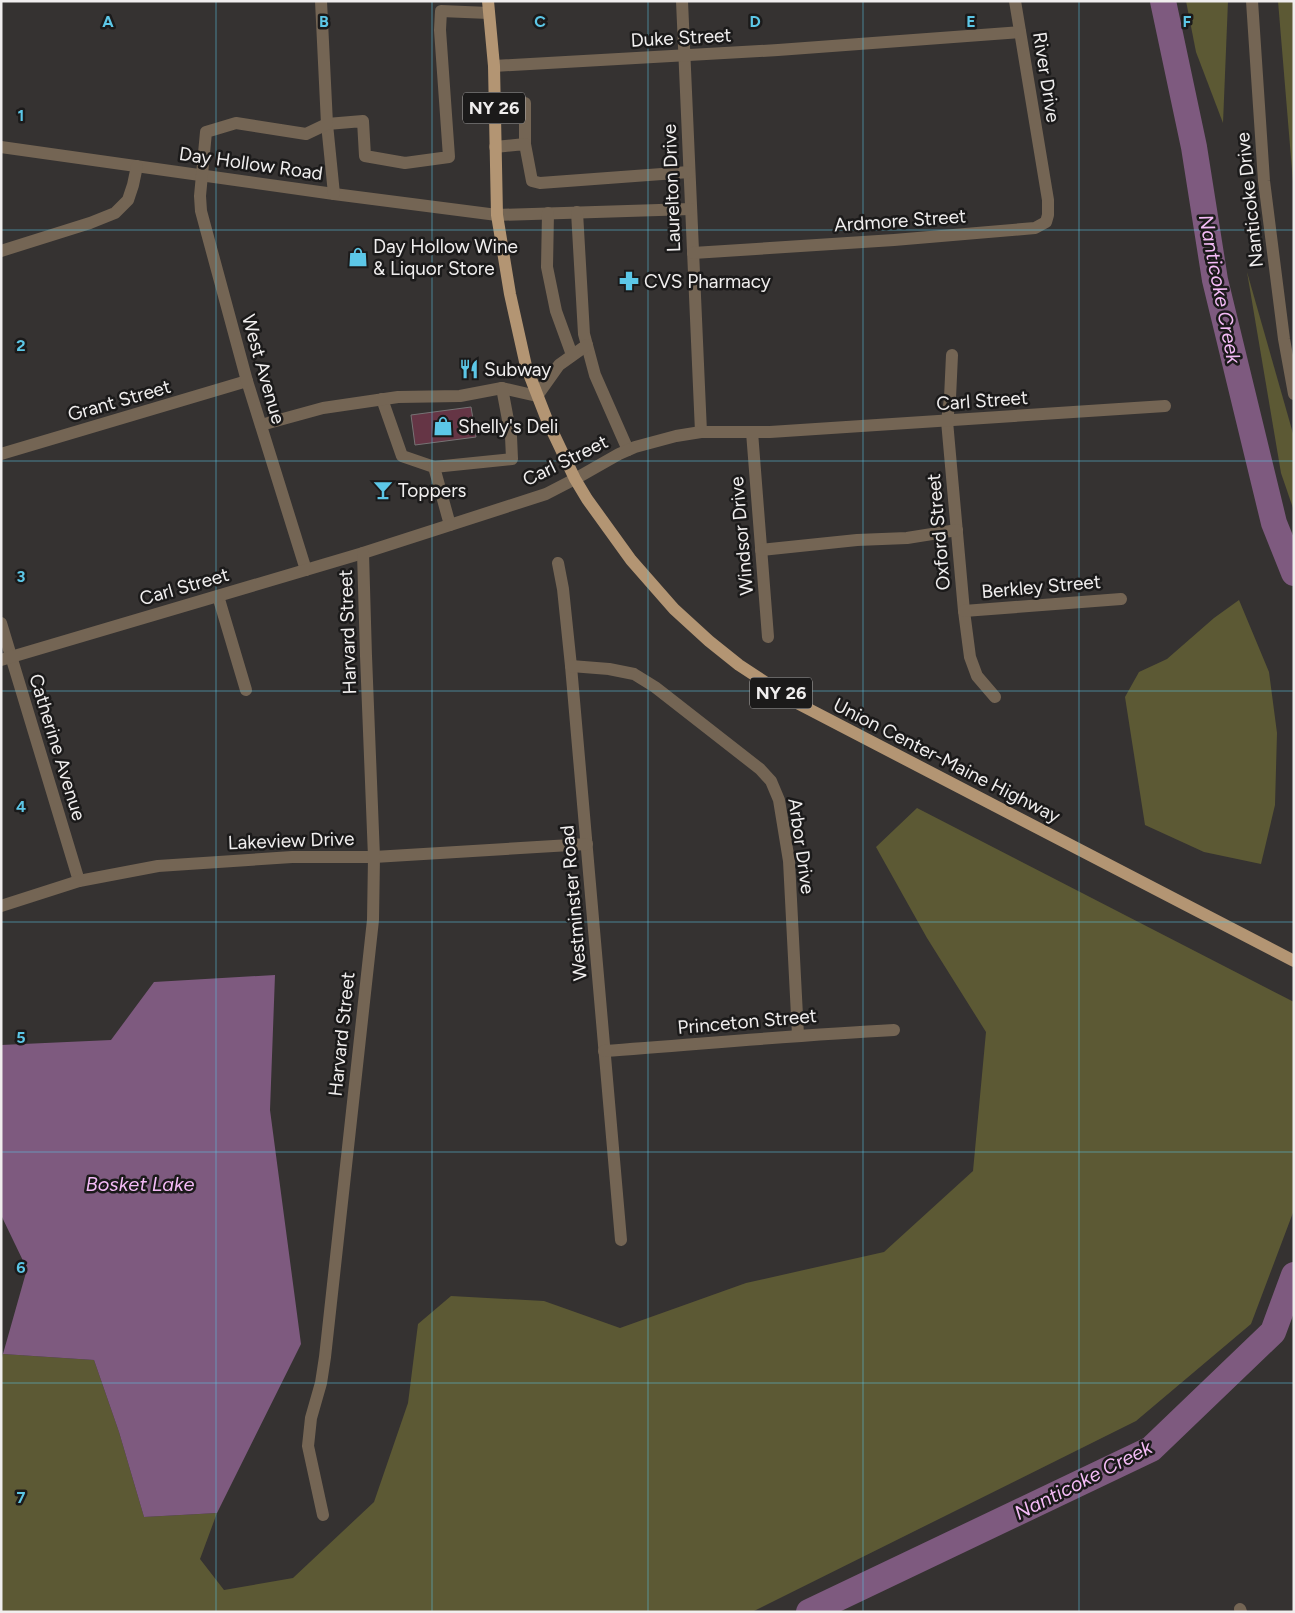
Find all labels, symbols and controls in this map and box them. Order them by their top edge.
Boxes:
text: A [102,12,114,31]
text: B [319,12,329,31]
text: C [534,12,546,31]
text: D [749,12,761,31]
text: E [966,12,976,31]
text: F [1183,12,1192,31]
street label: Duke Street [630,23,732,52]
street label: River Drive [1028,30,1065,124]
road number: NY 26 [463,92,525,124]
text: 1 [18,106,24,125]
street label: Laurelton Drive [658,123,685,253]
street label: Nanticoke Drive [1231,131,1268,269]
street label: Day Hollow Road [178,142,324,185]
street label: Ardmore Street [833,204,967,237]
water label: Nanticoke Creek [1194,212,1246,367]
place label: Day Hollow Wine & Liquor Store [373,235,518,280]
shop icon: Day Hollow Wine & Liquor Store [347,246,369,268]
pharmacy icon: CVS Pharmacy [618,270,640,292]
place label: CVS Pharmacy [644,270,771,293]
street label: West Avenue [237,312,290,427]
text: 2 [16,336,26,355]
restaurant icon: Subway [458,358,480,380]
place label: Subway [484,358,551,381]
street label: Grant Street [65,375,173,426]
street label: Carl Street [935,386,1029,415]
shop icon: Shelly's Deli [432,415,454,437]
place label: Shelly's Deli [458,415,558,438]
street label: Carl Street [519,430,612,491]
street label: Oxford Street [922,473,955,591]
street label: Windsor Drive [725,476,758,596]
bar icon: Toppers [372,479,394,501]
place label: Toppers [398,479,467,502]
street label: Carl Street [137,563,231,610]
text: 3 [17,567,26,586]
street label: Harvard Street [334,569,361,695]
street label: Berkley Street [980,570,1102,603]
street label: Catherine Avenue [24,671,91,823]
road number: NY 26 [750,678,812,708]
street label: Union Center-Maine Highway [829,693,1064,828]
text: 4 [16,797,26,816]
street label: Arbor Drive [783,797,820,895]
street label: Westminster Road [555,824,592,982]
street label: Lakeview Drive [227,827,355,854]
street label: Harvard Street [324,971,359,1098]
street label: Princeton Street [676,1004,818,1039]
text: 5 [16,1028,26,1047]
water label: Bosket Lake [86,1172,195,1196]
text: 6 [16,1258,26,1277]
water label: Nanticoke Creek [1010,1434,1157,1525]
text: 7 [17,1488,26,1507]

